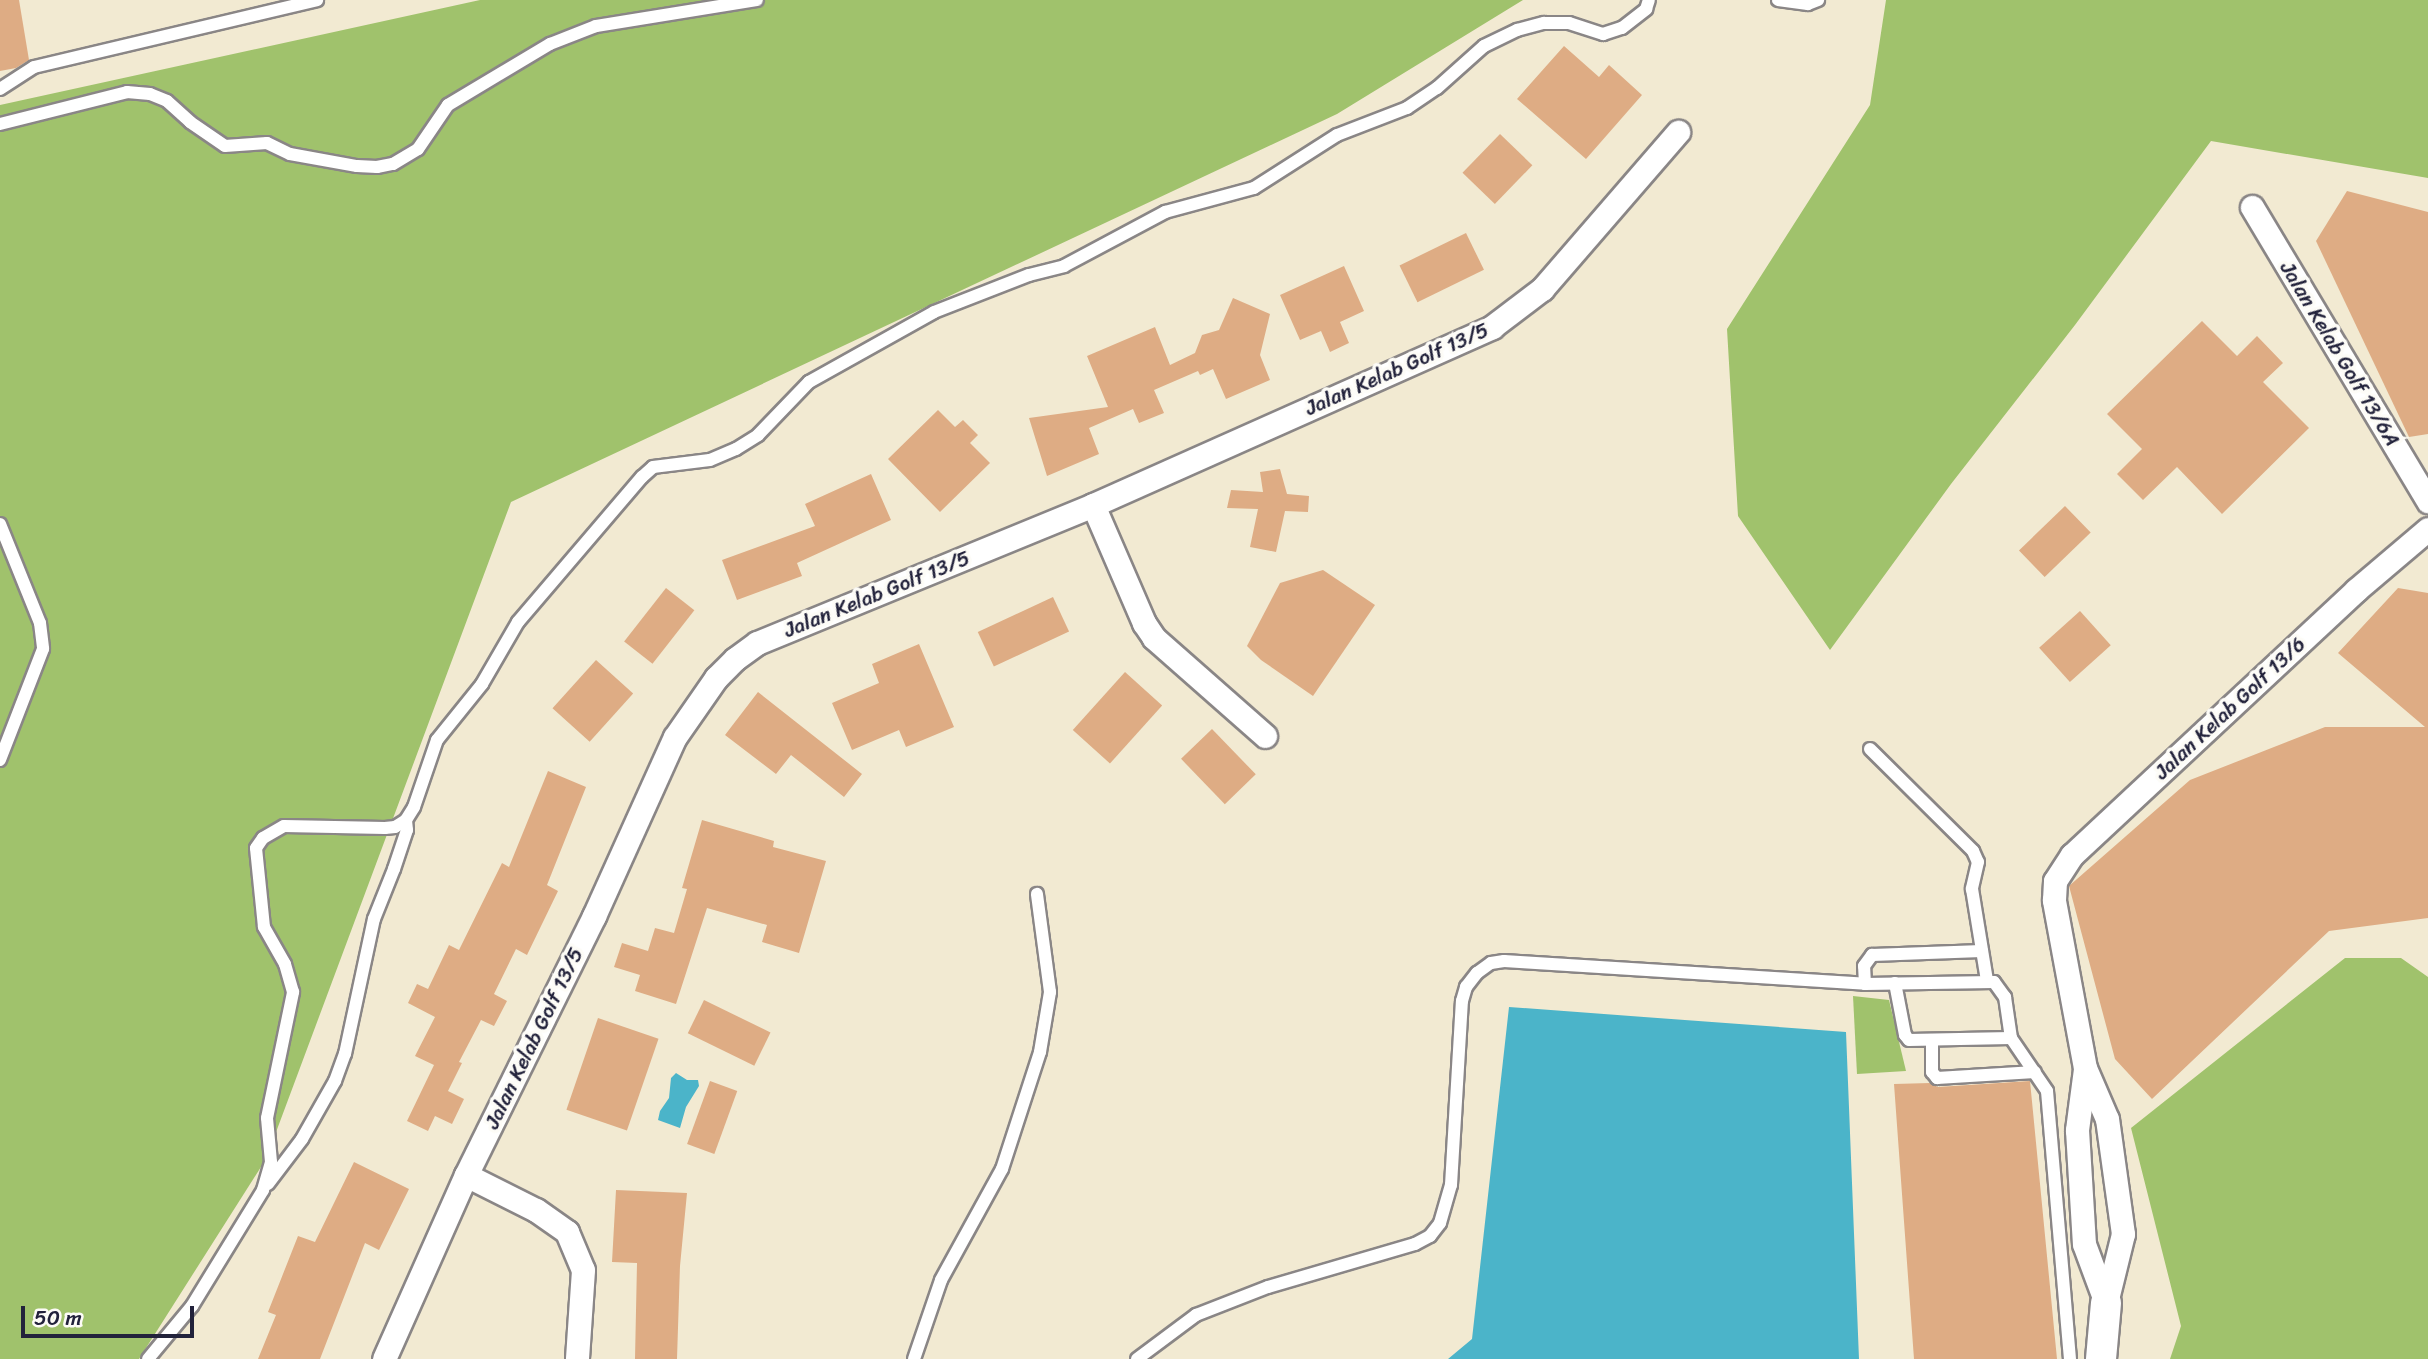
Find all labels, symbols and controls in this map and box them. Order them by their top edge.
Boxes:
street label: Jalan Kelab Golf 13/6A [2275,257,2405,451]
street label: Jalan Kelab Golf 13/5 [1301,317,1493,421]
street label: Jalan Kelab Golf 13/5 [780,545,974,643]
street label: Jalan Kelab Golf 13/6 [2149,631,2311,785]
street label: Jalan Kelab Golf 13/5 [479,943,589,1133]
scale bar [24,1292,198,1336]
text: 50 m [34,1299,82,1337]

